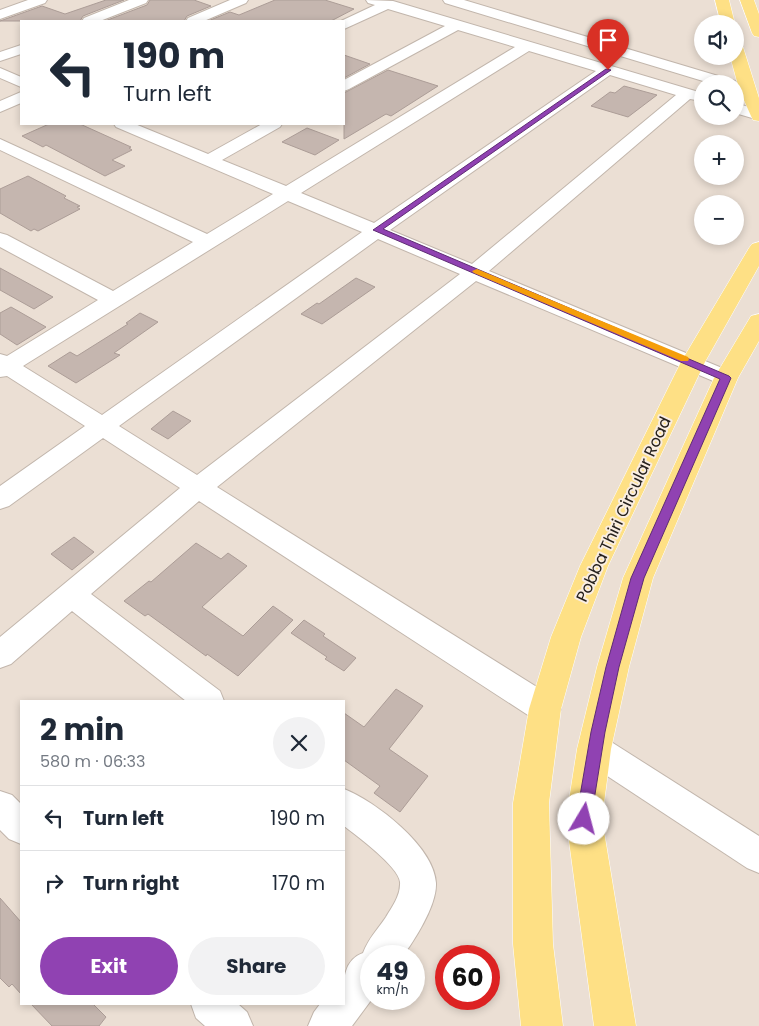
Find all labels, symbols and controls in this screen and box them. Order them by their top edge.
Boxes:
map controls [694,15,744,245]
button: sound [694,15,744,65]
pin [587,19,629,70]
icon: arrive [594,26,622,54]
text: 190 m [123,31,225,80]
icon: left [40,40,105,105]
button: search [694,75,744,125]
text: Turn left [123,78,211,109]
button: + [694,135,744,185]
button: − [694,195,744,245]
street label: Pobba Thiri Circular Road [570,413,677,606]
text: 2 min [40,708,124,751]
button: close [273,717,325,769]
text: 580 m · 06:33 [40,750,145,773]
position arrow [557,792,609,844]
icon: left [40,804,68,832]
text: Turn left [83,805,164,832]
text: 190 m [270,805,325,832]
icon: right [40,869,68,897]
text: Turn right [83,870,179,897]
text: 170 m [272,870,325,897]
button: Exit [40,937,178,995]
button: Share [188,937,325,995]
speed limit sign: 60 [435,945,500,1010]
text: 49 [376,954,409,989]
text: km/h [377,981,408,998]

